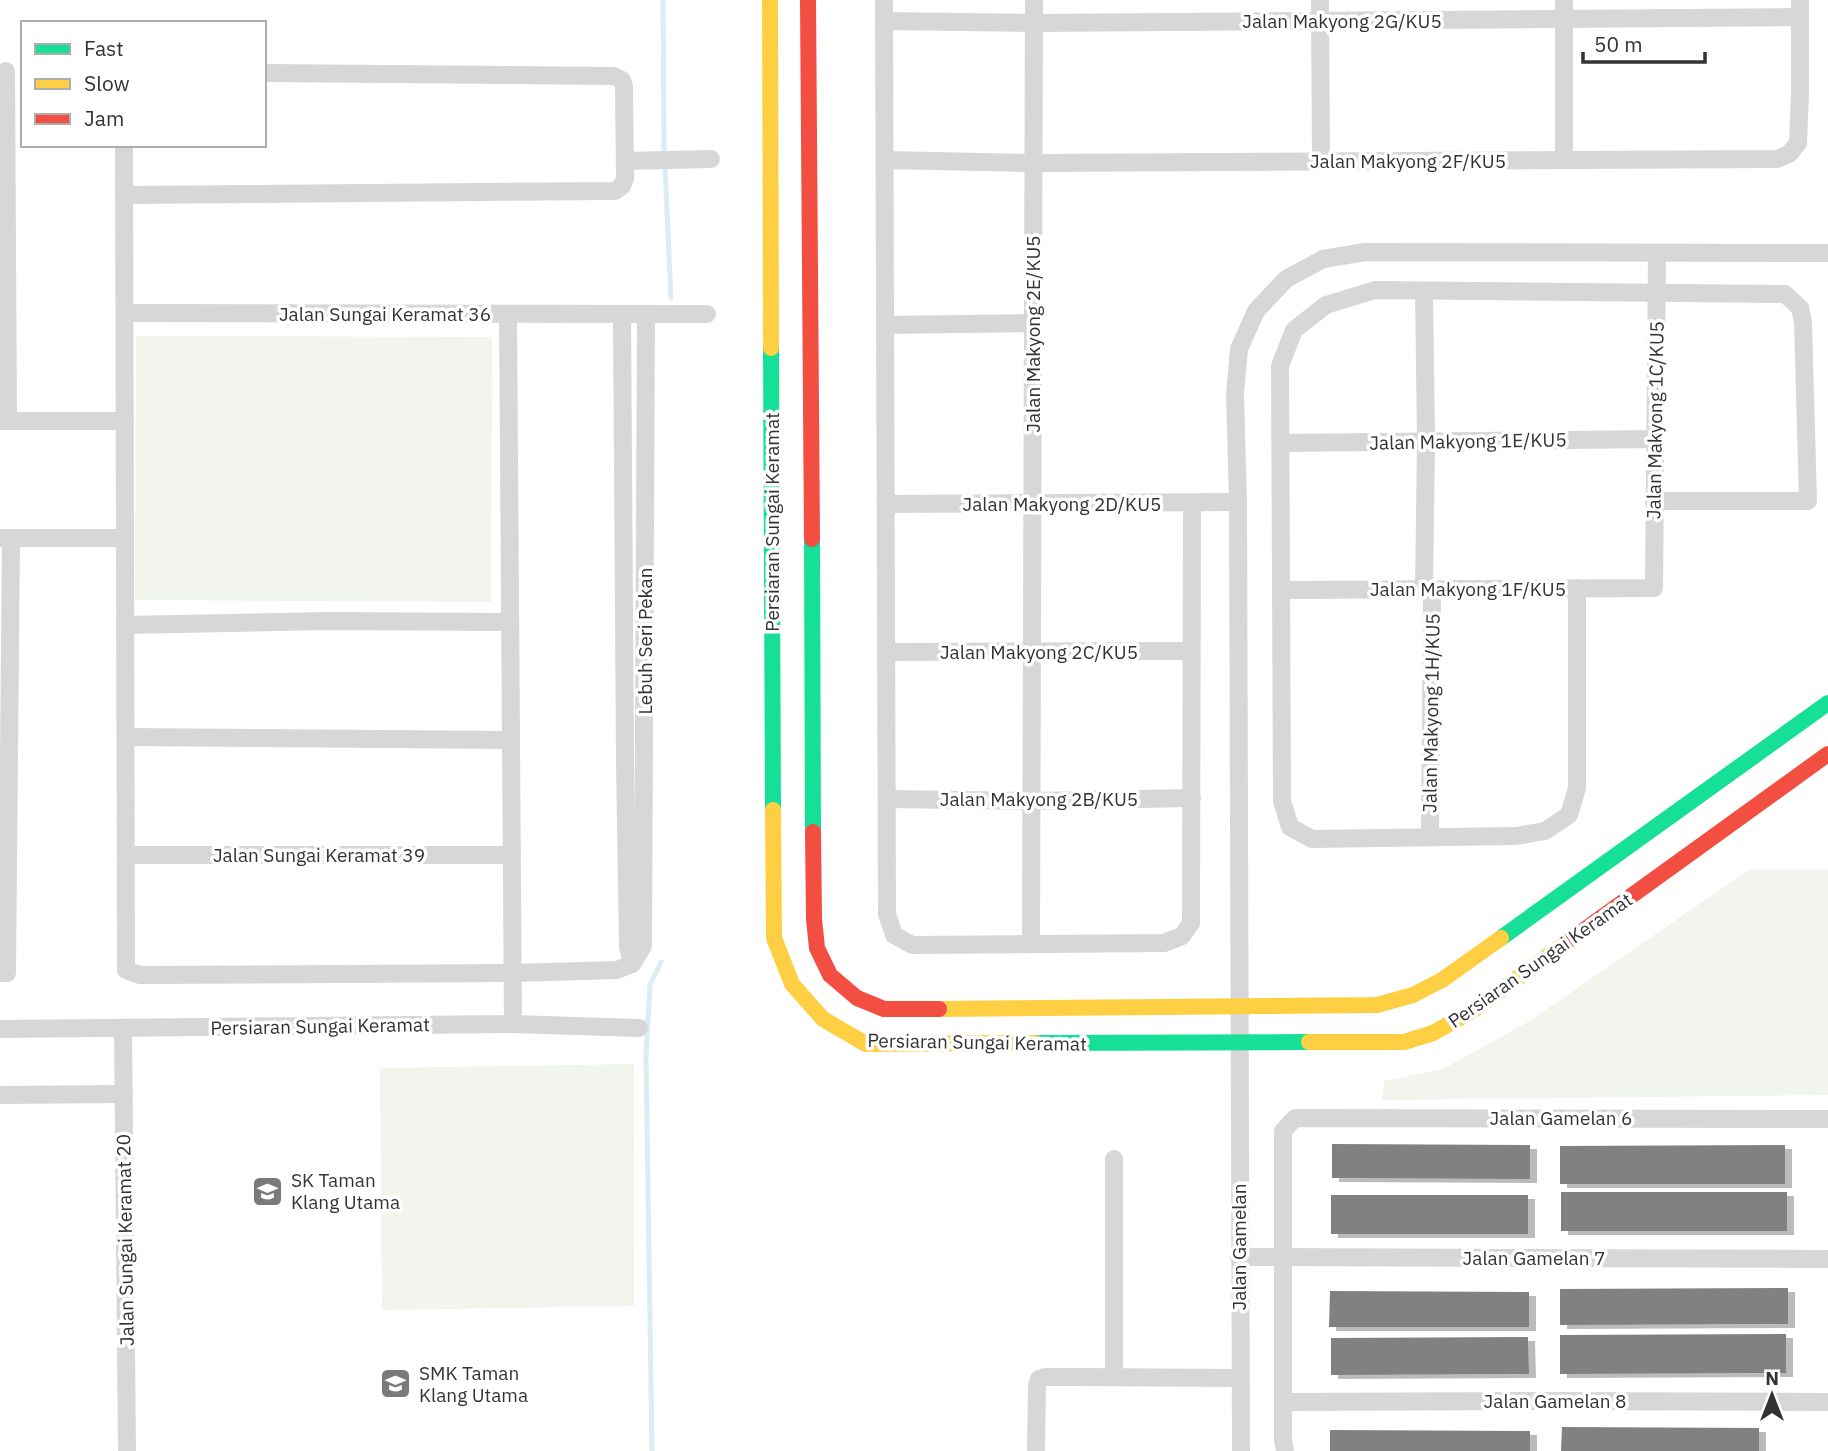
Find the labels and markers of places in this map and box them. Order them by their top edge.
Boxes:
place label: SK Taman Klang Utama [291,1168,400,1214]
school or university icon: SK Taman Klang Utama [251,1174,285,1208]
place label: SMK Taman Klang Utama [419,1361,528,1407]
school or university icon: SMK Taman Klang Utama [379,1367,413,1401]

